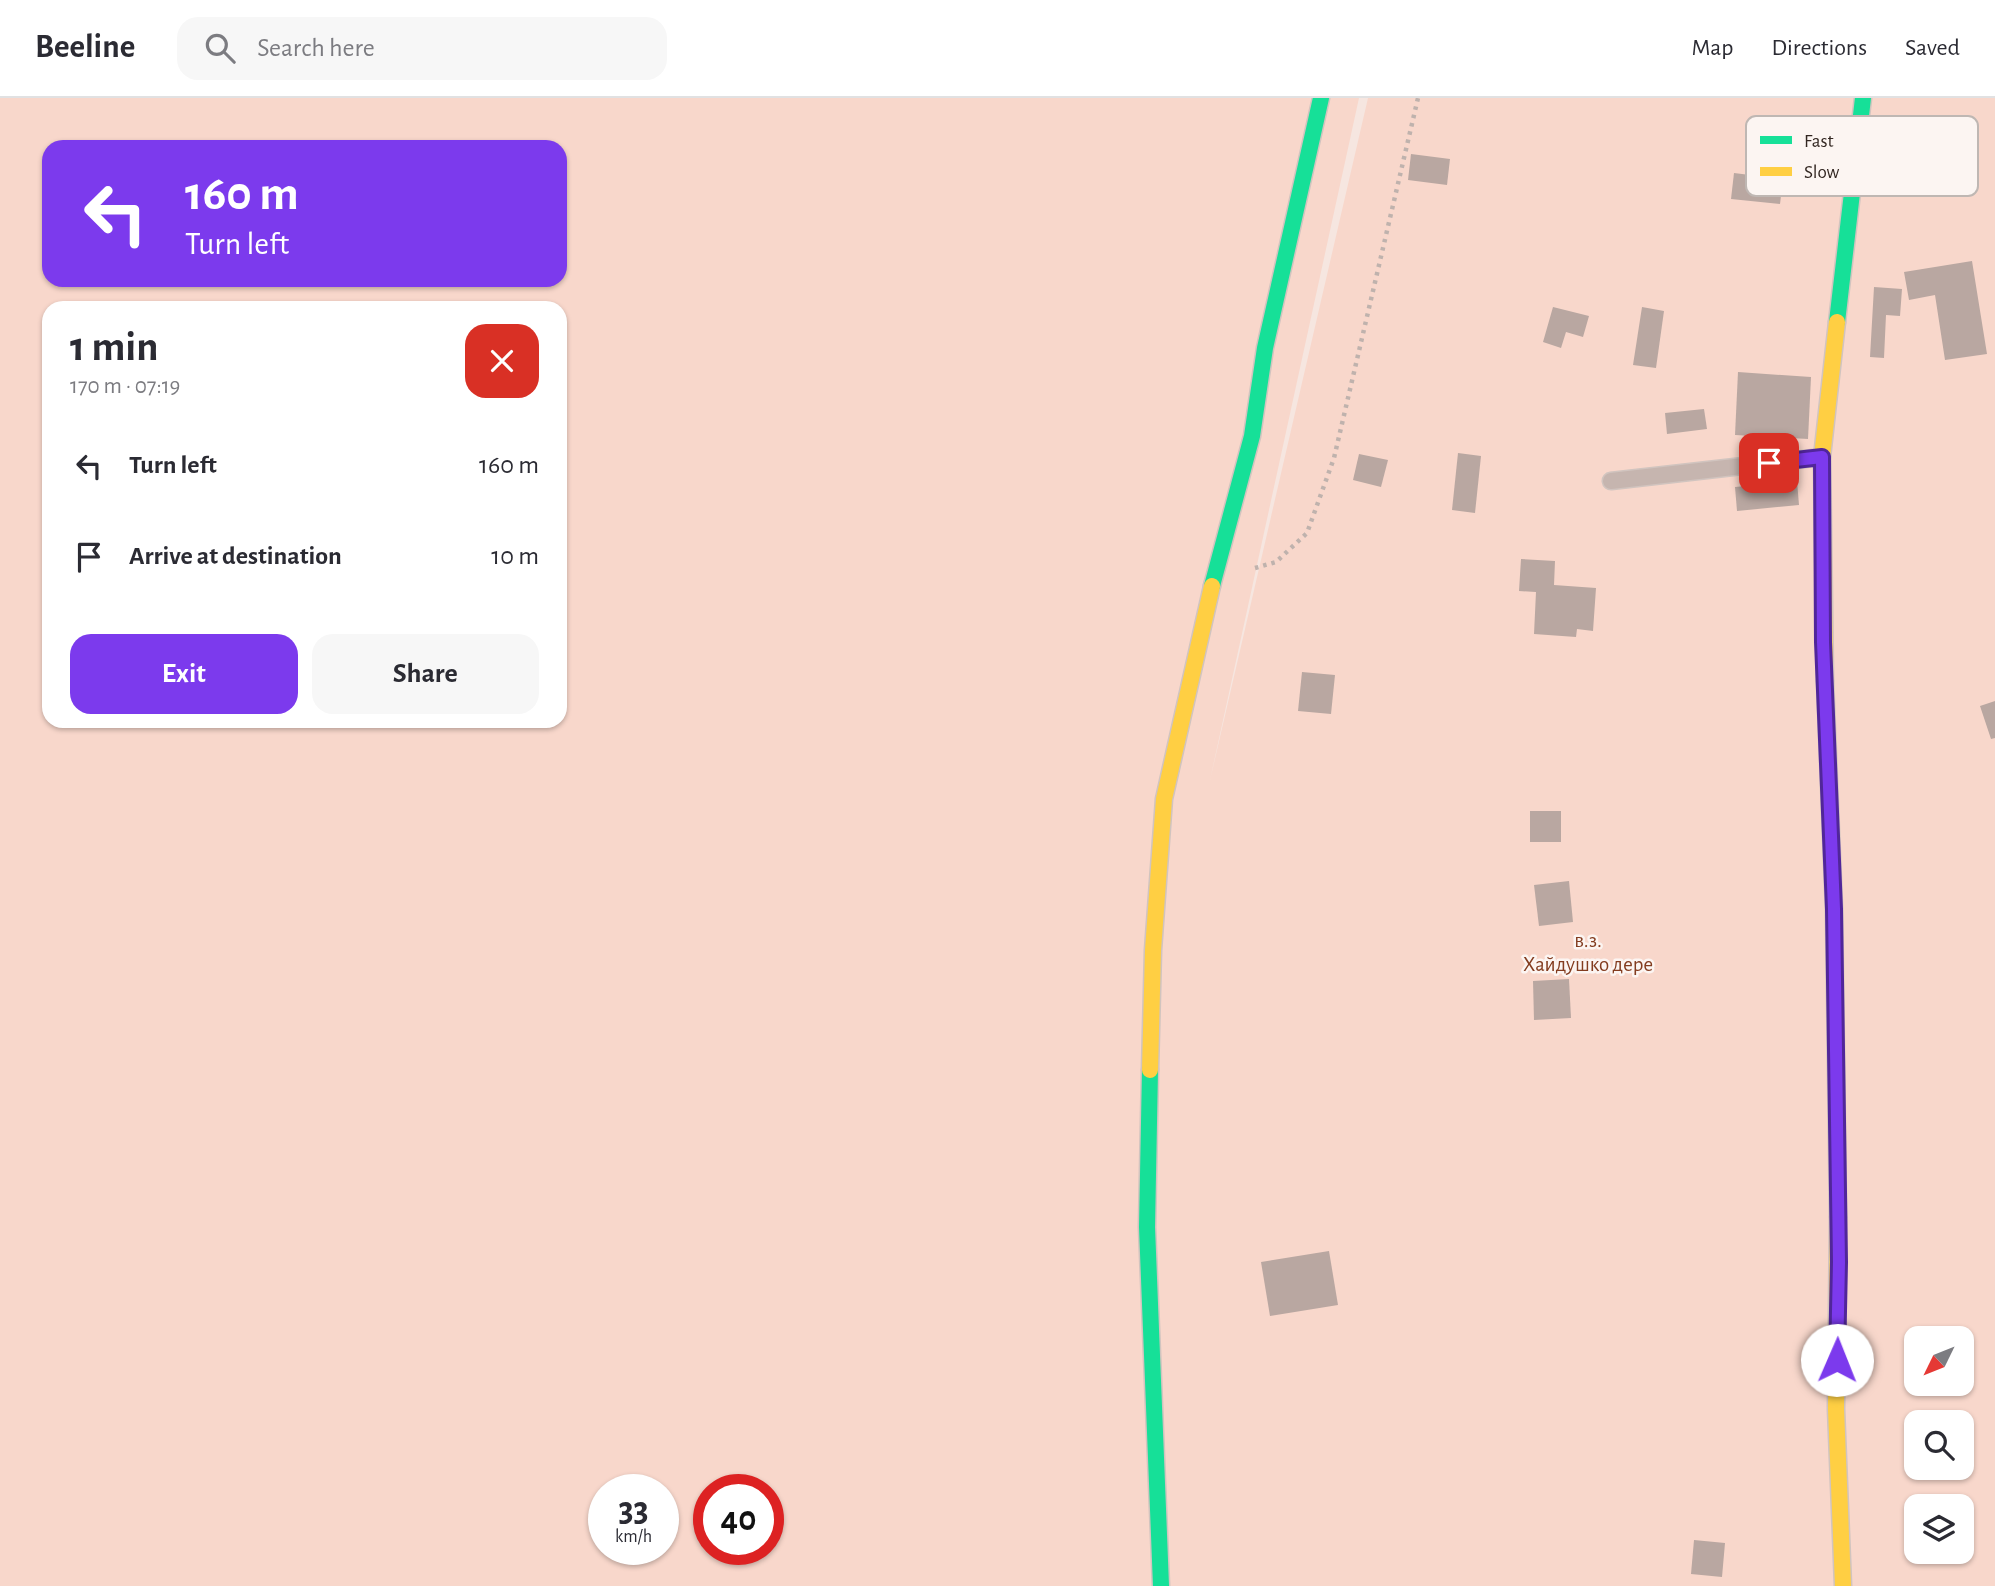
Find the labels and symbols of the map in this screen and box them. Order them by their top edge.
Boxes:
legend [1746,116,1978,196]
text: Fast [1804,132,1834,151]
text: Slow [1804,163,1840,182]
pin [1739,433,1799,493]
park label: в.з. Хайдушко дере [1523,930,1653,975]
position arrow [1800,1323,1874,1397]
north arrow [1904,1326,1974,1396]
speed limit sign: 40 [693,1474,784,1565]

